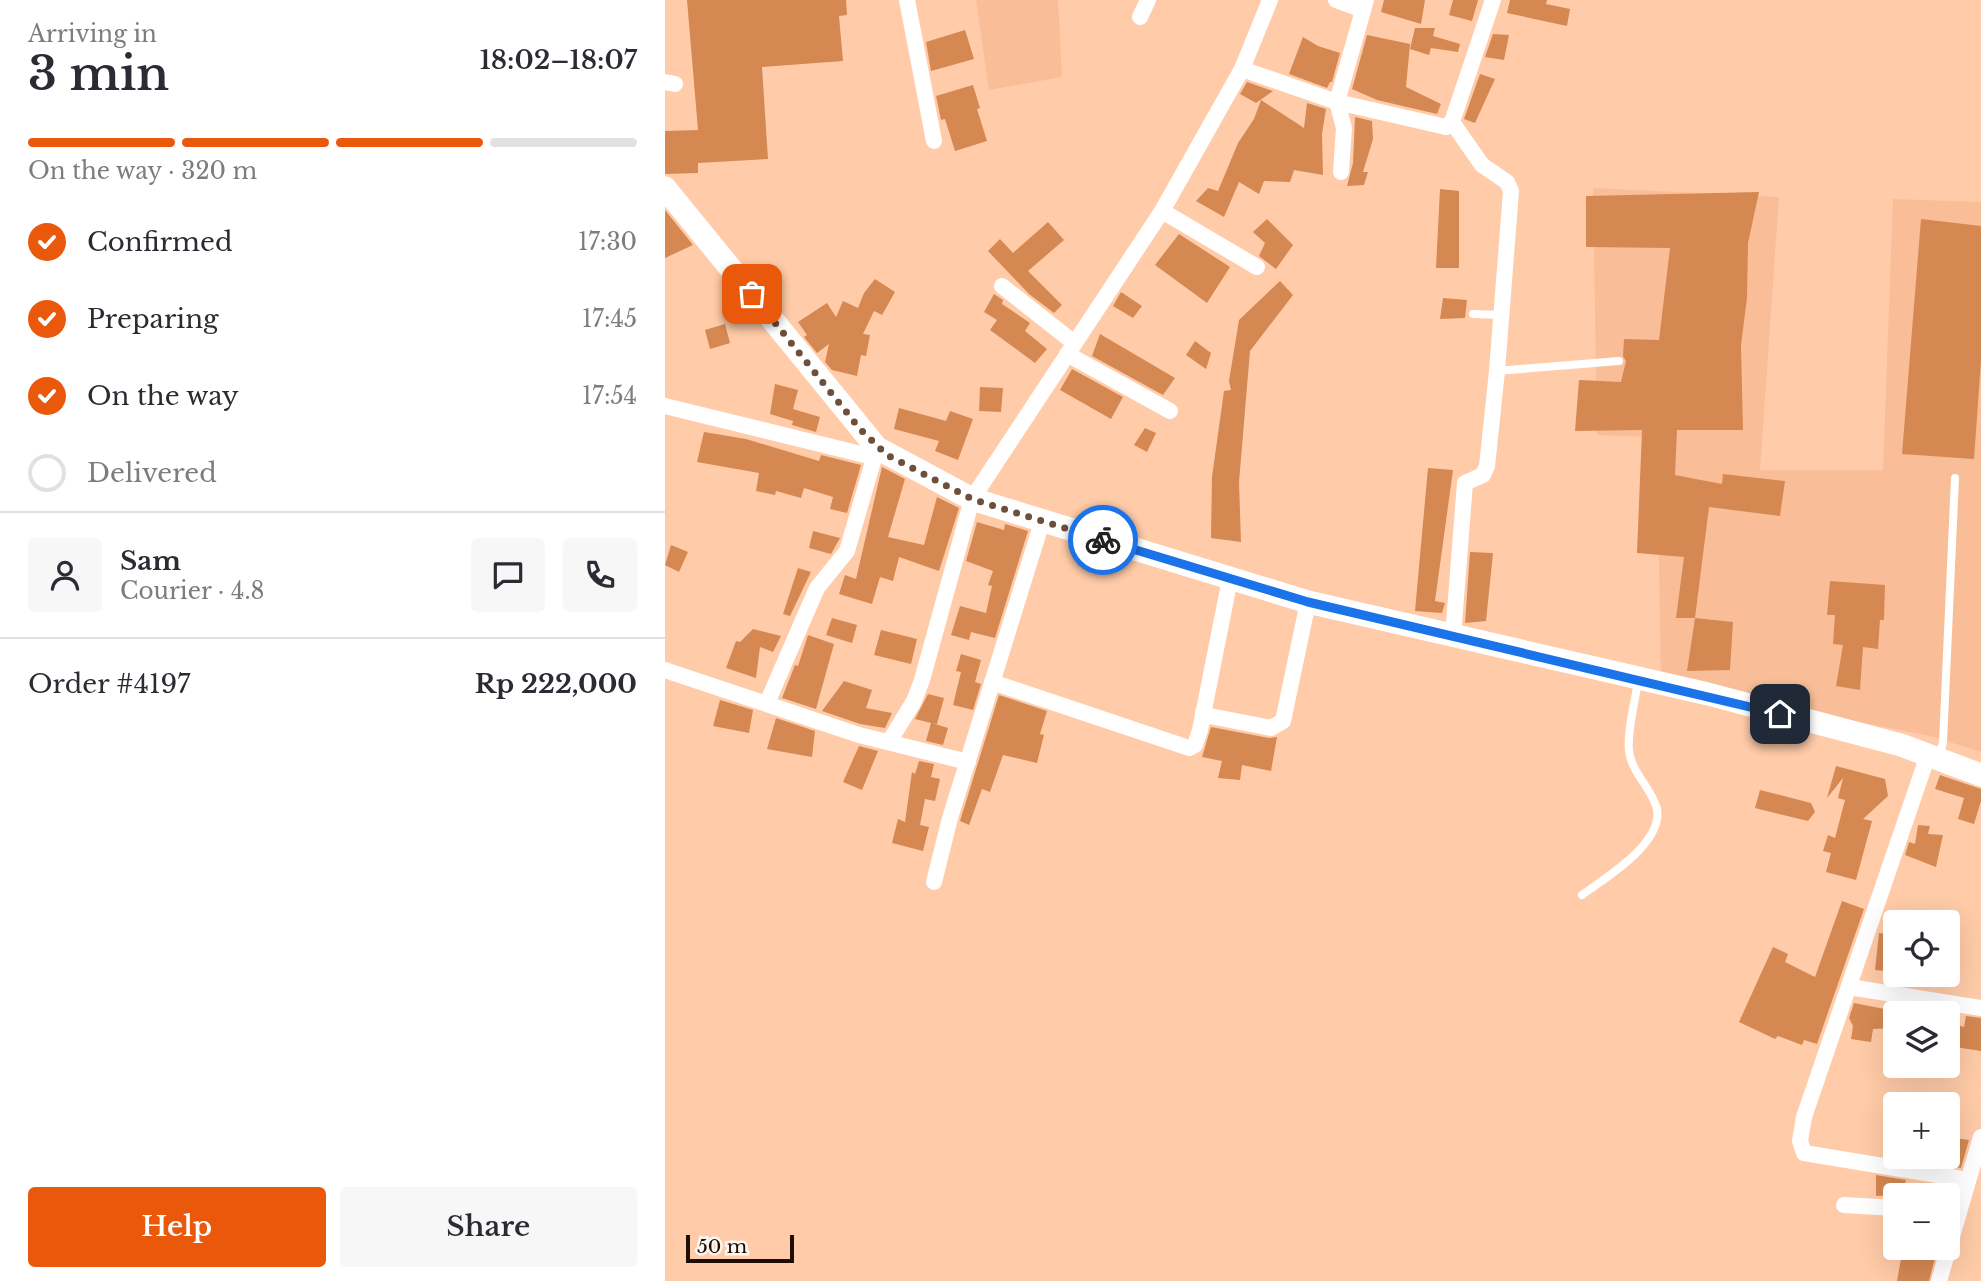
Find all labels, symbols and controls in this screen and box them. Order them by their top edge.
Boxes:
text: Arriving in [28,20,157,48]
text: 18:02–18:07 [479,44,637,76]
text: 3 min [28,45,169,102]
text: On the way · 320 m [28,157,257,185]
icon: check [28,223,66,261]
text: Confirmed [87,226,232,258]
text: 17:30 [578,228,637,256]
pin [722,264,782,324]
icon: bag [733,275,771,313]
icon: check [28,300,66,338]
text: Preparing [87,303,219,335]
text: 17:45 [582,305,637,333]
icon: check [28,377,66,415]
text: On the way [87,380,239,412]
text: 17:54 [582,382,637,410]
text: Delivered [87,457,217,489]
courier [1068,505,1138,575]
icon: bike [1084,521,1122,559]
button: person [28,538,102,612]
button: chat [471,538,545,612]
button: phone [563,538,637,612]
text: Sam [120,545,181,577]
text: Courier · 4.8 [120,577,265,605]
text: Order #4197 [28,668,190,700]
text: Rp 222,000 [475,668,637,700]
pin [1750,684,1810,744]
icon: home [1761,695,1799,733]
map controls [1883,910,1960,1260]
button: locate [1883,910,1960,987]
button: layers [1883,1001,1960,1078]
button: + [1883,1092,1960,1169]
button: − [1883,1183,1960,1260]
button: Help [28,1187,326,1267]
button: Share [340,1187,637,1267]
scale bar [686,1232,795,1264]
text: 50 m [697,1235,747,1258]

